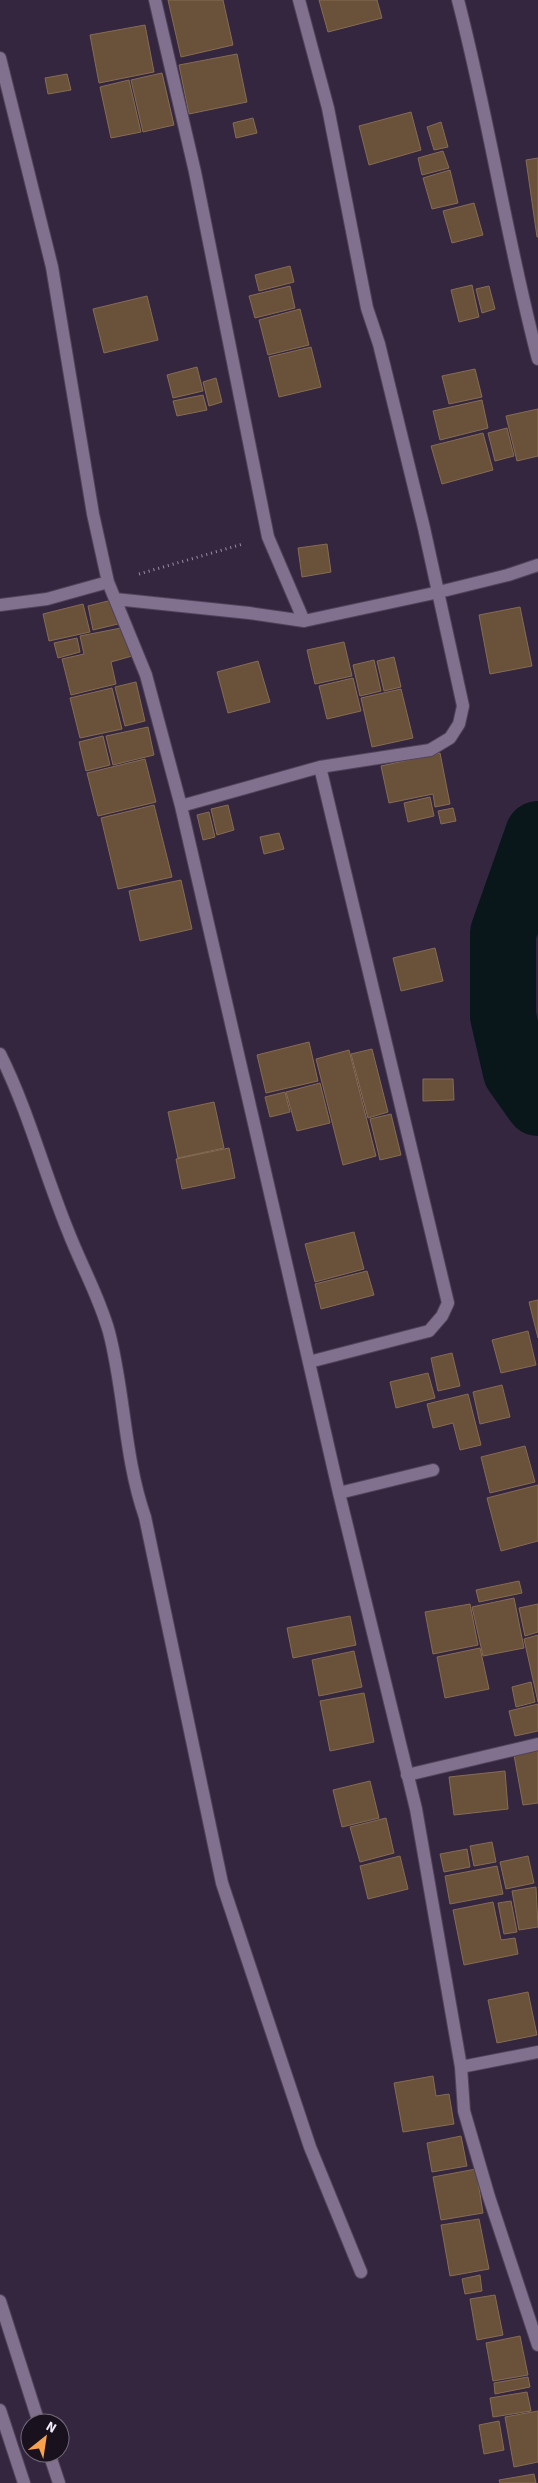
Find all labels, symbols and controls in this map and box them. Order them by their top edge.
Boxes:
north arrow [20,2413,70,2463]
text: N [42,2417,60,2439]

